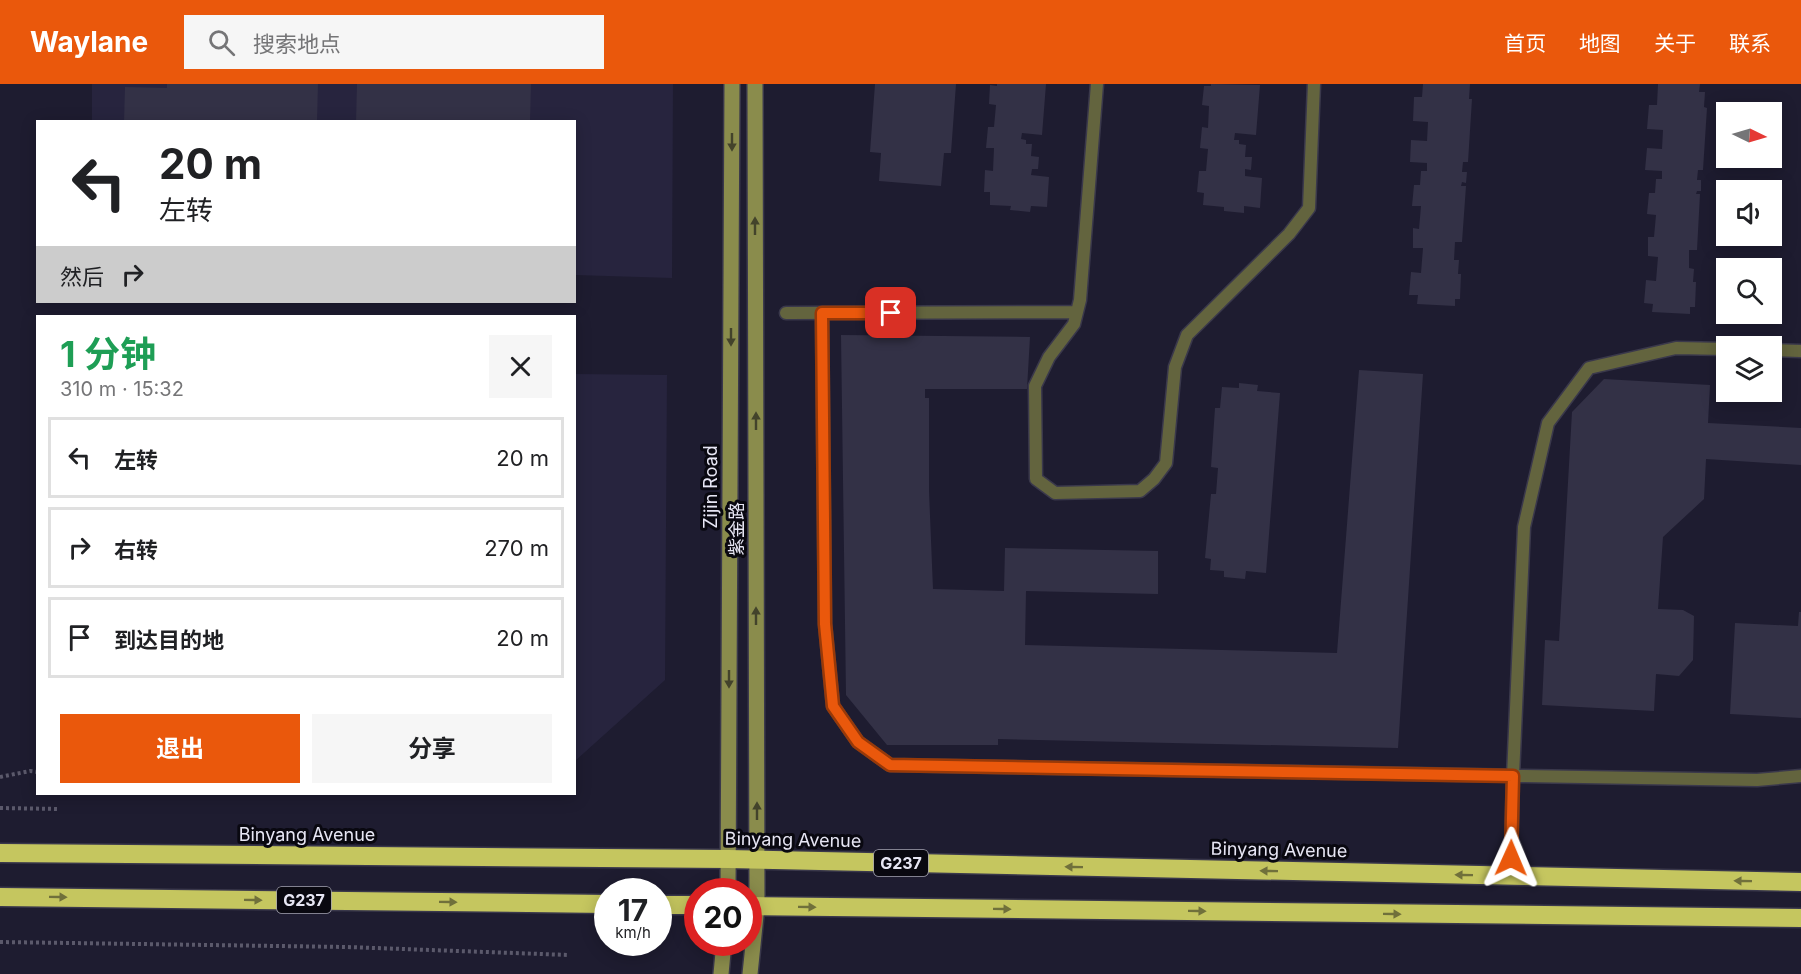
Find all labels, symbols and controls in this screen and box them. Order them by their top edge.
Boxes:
search box [184,15,604,69]
text: Waylane [30,25,148,59]
icon: search [205,26,238,59]
text: 搜索地点 [253,31,341,57]
text: 首页 [1504,31,1546,56]
text: 地图 [1579,31,1621,56]
text: 关于 [1654,31,1696,56]
text: 联系 [1729,31,1771,56]
north arrow [1716,102,1782,168]
map controls [1716,102,1782,402]
one-way arrow [727,133,737,152]
text: 20 m [159,138,262,189]
icon: left [60,144,138,222]
button: sound [1716,180,1782,246]
text: 左转 [159,194,213,227]
one-way arrow [750,216,760,235]
icon: right [116,258,149,291]
button: search [1716,258,1782,324]
text: 然后 [60,264,104,290]
pin [865,287,916,338]
icon: arrive [874,296,907,329]
one-way arrow [726,328,736,347]
text: 1 分钟 [60,332,156,376]
button: close [489,335,552,398]
button: layers [1716,336,1782,402]
text: 310 m · 15:32 [60,377,184,401]
one-way arrow [751,411,761,430]
icon: left [63,441,96,474]
text: 20 m [496,445,549,471]
street label: Zijin Road [700,445,721,529]
text: 左转 [114,447,158,473]
street label: 紫金路 [726,502,747,556]
icon: right [63,531,96,564]
text: 270 m [484,535,549,561]
text: 右转 [114,537,158,563]
one-way arrow [751,606,761,625]
icon: arrive [63,621,96,654]
text: 20 m [496,625,549,651]
text: 到达目的地 [114,627,224,653]
one-way arrow [724,670,734,689]
button: 退出 [60,714,300,783]
button: 分享 [312,714,552,783]
one-way arrow [752,801,762,820]
street label: Binyang Avenue [239,824,375,845]
position arrow [1479,826,1543,890]
street label: Binyang Avenue [725,828,861,851]
street label: Binyang Avenue [1211,838,1347,861]
road number: G237 [874,850,928,876]
one-way arrow [1064,862,1083,871]
one-way arrow [1259,866,1278,875]
one-way arrow [1454,870,1473,879]
one-way arrow [1733,876,1752,885]
speed limit sign: 20 [684,878,762,956]
road number: G237 [277,887,331,913]
text: 17 [618,892,648,928]
one-way arrow [49,893,68,902]
one-way arrow [244,895,263,905]
one-way arrow [439,897,458,907]
one-way arrow [797,902,816,911]
one-way arrow [992,904,1011,914]
one-way arrow [1187,906,1206,916]
one-way arrow [1382,909,1401,918]
text: km/h [615,923,651,942]

